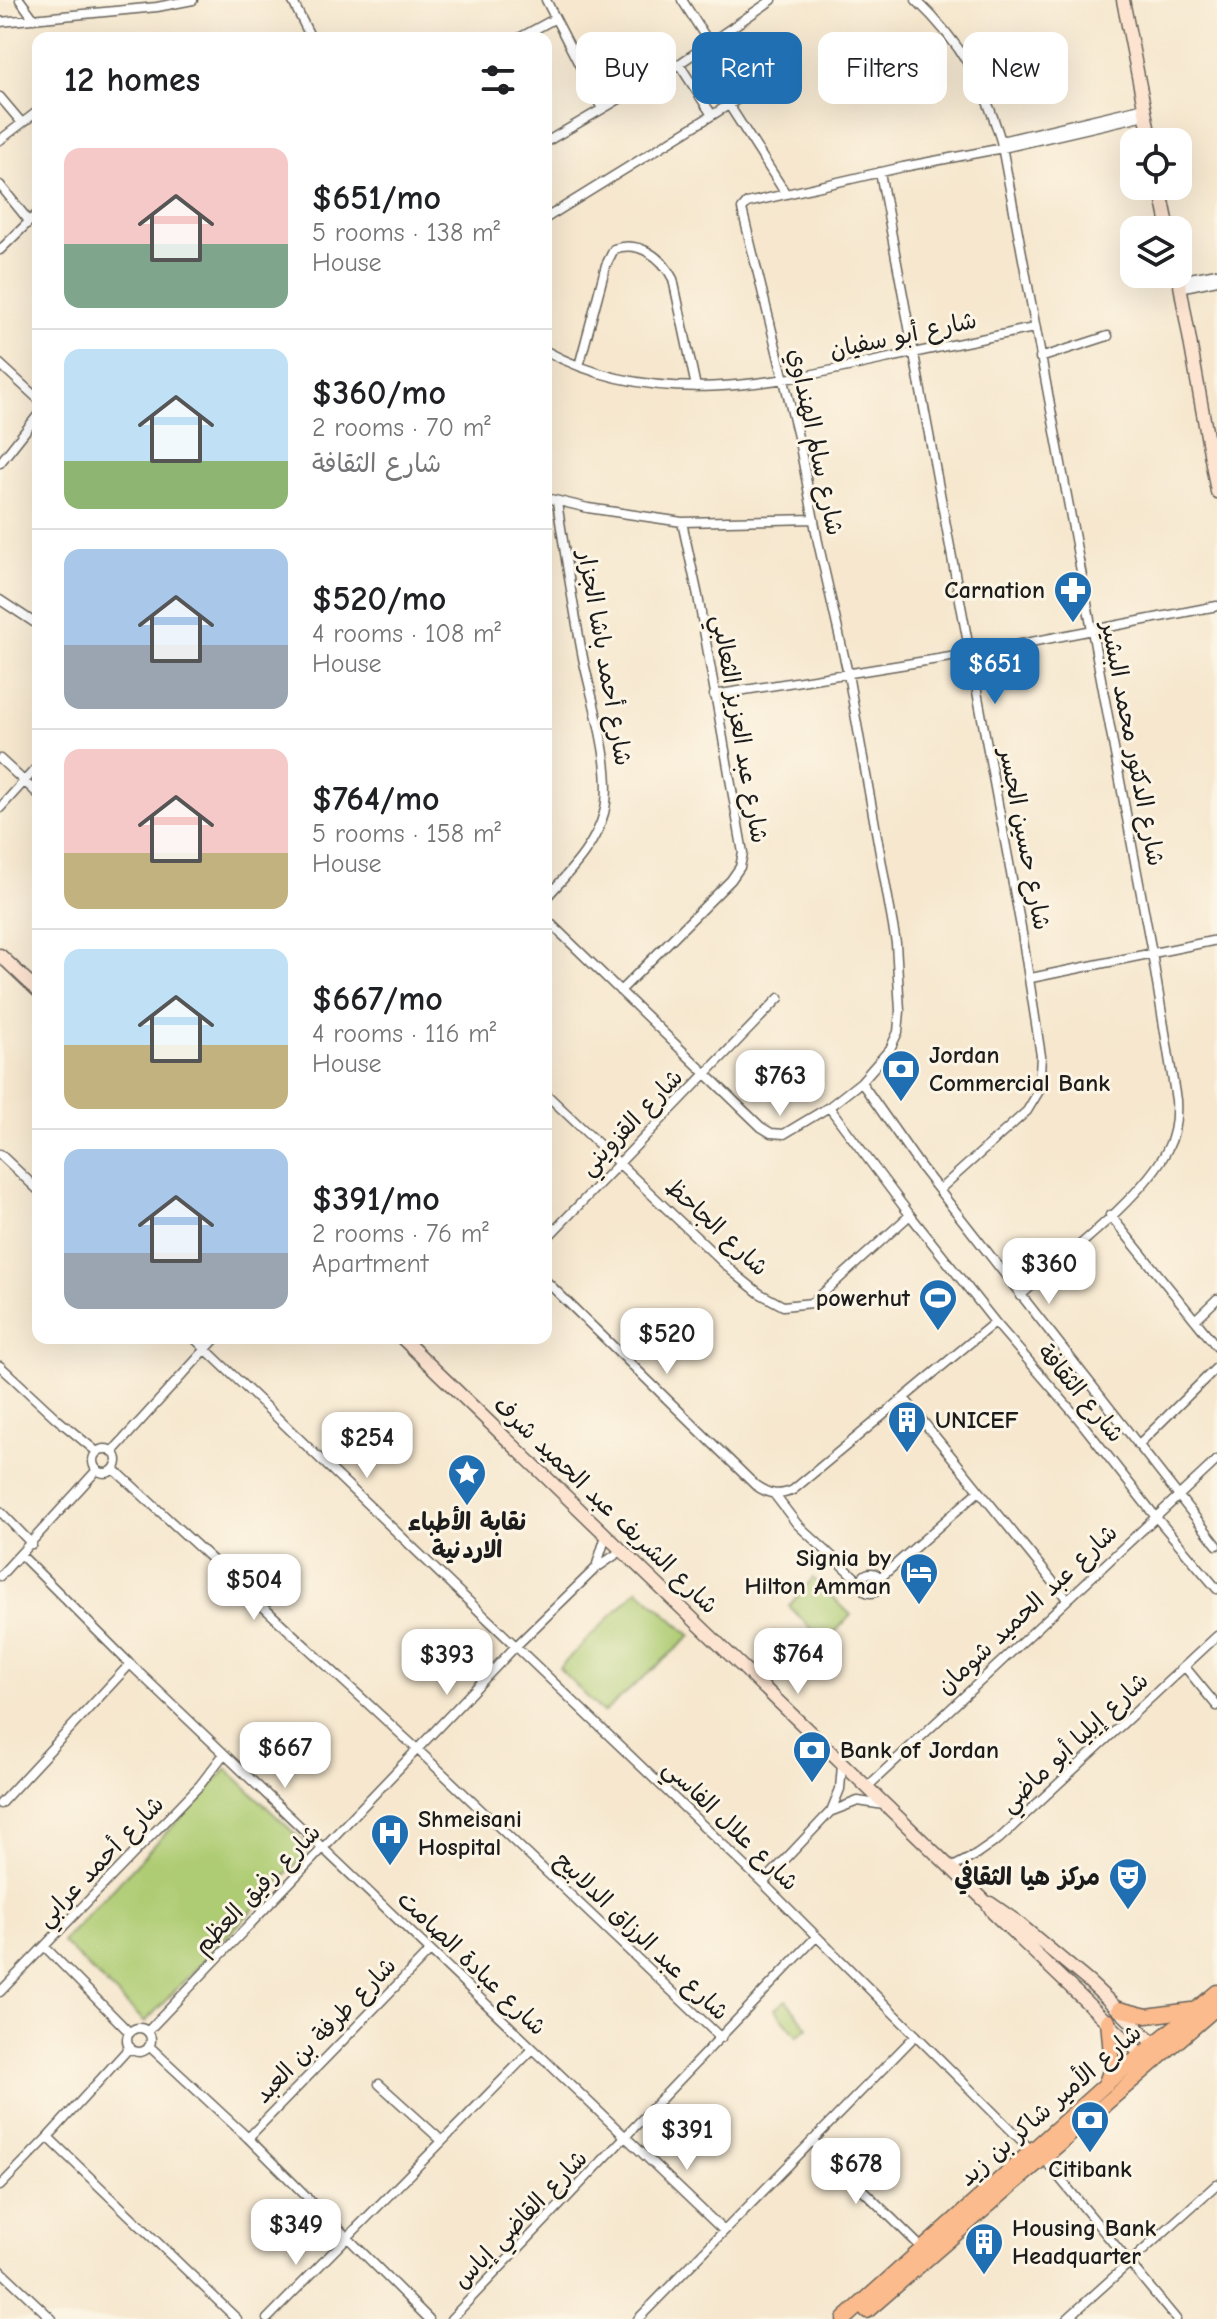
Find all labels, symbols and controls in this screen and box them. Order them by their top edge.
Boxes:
chip: Buy [576,32,676,104]
chip: Rent [692,32,802,104]
chip: Filters [818,32,947,104]
chip: New [963,32,1068,104]
icon: filters [476,58,520,102]
text: 12 homes [64,60,200,100]
map controls [1120,128,1192,288]
button: locate [1120,128,1192,200]
text: $651/mo [312,178,441,218]
icon: home [128,180,224,276]
button: layers [1120,216,1192,288]
text: 5 rooms · 138 m² [312,218,500,248]
text: House [312,248,382,278]
street label: شارع أبو سفيان [827,305,980,367]
street label: شارع سالم الهنداوي [779,346,849,539]
text: $360/mo [312,373,446,413]
icon: home [128,381,224,477]
text: 2 rooms · 70 m² [312,413,491,443]
text: شارع الثقافة [312,449,441,479]
street label: شارع أحمد باشا الجزار [569,546,639,768]
pharmacy icon: Carnation [1052,569,1094,624]
place label: Carnation [944,576,1045,604]
text: $520/mo [312,579,446,619]
icon: home [128,581,224,677]
street label: شارع عبد العزيز الثعالبي [699,613,774,847]
street label: شارع الدكتور محمد البشير [1092,618,1170,869]
text: 4 rooms · 108 m² [312,619,501,649]
pin: $651 [948,638,1042,706]
text: House [312,649,382,679]
text: $651 [968,649,1022,679]
street label: شارع حسين الجسر [990,744,1056,933]
text: $764/mo [312,779,440,819]
icon: home [128,781,224,877]
text: 5 rooms · 158 m² [312,819,501,849]
text: House [312,849,382,879]
text: $667/mo [312,979,443,1019]
icon: home [128,981,224,1077]
text: 4 rooms · 116 m² [312,1019,496,1049]
place label: Jordan Commercial Bank [929,1041,1110,1097]
bank icon: Jordan Commercial Bank [880,1048,922,1103]
text: House [312,1049,382,1079]
pin: $763 [733,1050,827,1118]
text: $763 [754,1061,806,1091]
street label: شارع القزويني [574,1063,694,1186]
street label: شارع الجاحظ [658,1172,774,1284]
text: $391/mo [312,1179,440,1219]
icon: home [128,1181,224,1277]
text: 2 rooms · 76 m² [312,1219,489,1249]
pin: $360 [1002,1238,1096,1306]
text: Apartment [312,1249,428,1279]
text: $360 [1021,1249,1077,1279]
sports icon: powerhut [917,1277,959,1332]
place label: powerhut [816,1284,911,1312]
pin: $520 [620,1308,714,1376]
text: $520 [638,1319,696,1349]
street label: شارع الثقافة [1030,1338,1130,1450]
street label: شارع الشريف عبد الحميد شرف [486,1391,724,1622]
building icon: UNICEF [886,1399,928,1454]
place label: UNICEF [935,1406,1018,1434]
pin: $254 [320,1412,414,1480]
text: $254 [340,1423,394,1453]
place icon: نقابة الأطباء الاردنية [446,1452,488,1507]
place label: نقابة الأطباء الاردنية [408,1505,526,1564]
street label: شارع عبد الحميد شومان [931,1518,1125,1702]
place label: Signia by Hilton Amman [744,1544,891,1600]
hotel icon: Signia by Hilton Amman [898,1551,940,1606]
pin: $504 [207,1554,301,1622]
text: $504 [226,1565,282,1595]
pin: $764 [751,1628,845,1696]
pin: $393 [400,1629,494,1697]
text: $764 [772,1639,824,1669]
text: $393 [420,1640,474,1670]
street label: شارع إيليا أبو ماضي [993,1665,1159,1823]
pin: $667 [238,1722,332,1790]
bank icon: Bank of Jordan [791,1729,833,1784]
text: $667 [258,1733,312,1763]
place label: Bank of Jordan [840,1736,999,1764]
street label: شارع علال الفاسي [653,1754,804,1902]
street label: شارع أحمد عرابي [30,1789,174,1937]
place label: Shmeisani Hospital [418,1805,522,1861]
hospital icon: Shmeisani Hospital [369,1812,411,1867]
street label: شارع رفيق العظم [188,1818,329,1963]
street label: شارع عبد الرزاق الدلابيح [547,1846,735,2028]
theatre icon: مركز هيا الثقافي [1107,1856,1149,1911]
place label: مركز هيا الثقافي [954,1860,1100,1895]
street label: شارع عبادة الصامت [390,1885,552,2043]
street label: شارع طرفة بن العبد [248,1951,404,2111]
street label: شارع الأمير شاكر بن زيد [951,2016,1149,2194]
bank icon: Citibank [1069,2099,1111,2154]
pin: $391 [640,2104,734,2172]
text: $391 [661,2115,713,2145]
pin: $678 [809,2138,903,2206]
street label: شارع القاضي إياس [447,2144,598,2299]
text: $678 [829,2149,883,2179]
place label: Citibank [1048,2155,1132,2183]
pin: $349 [249,2199,343,2267]
text: $349 [269,2210,323,2240]
place label: Housing Bank Headquarter [1012,2214,1157,2270]
building icon: Housing Bank Headquarter [963,2221,1005,2276]

